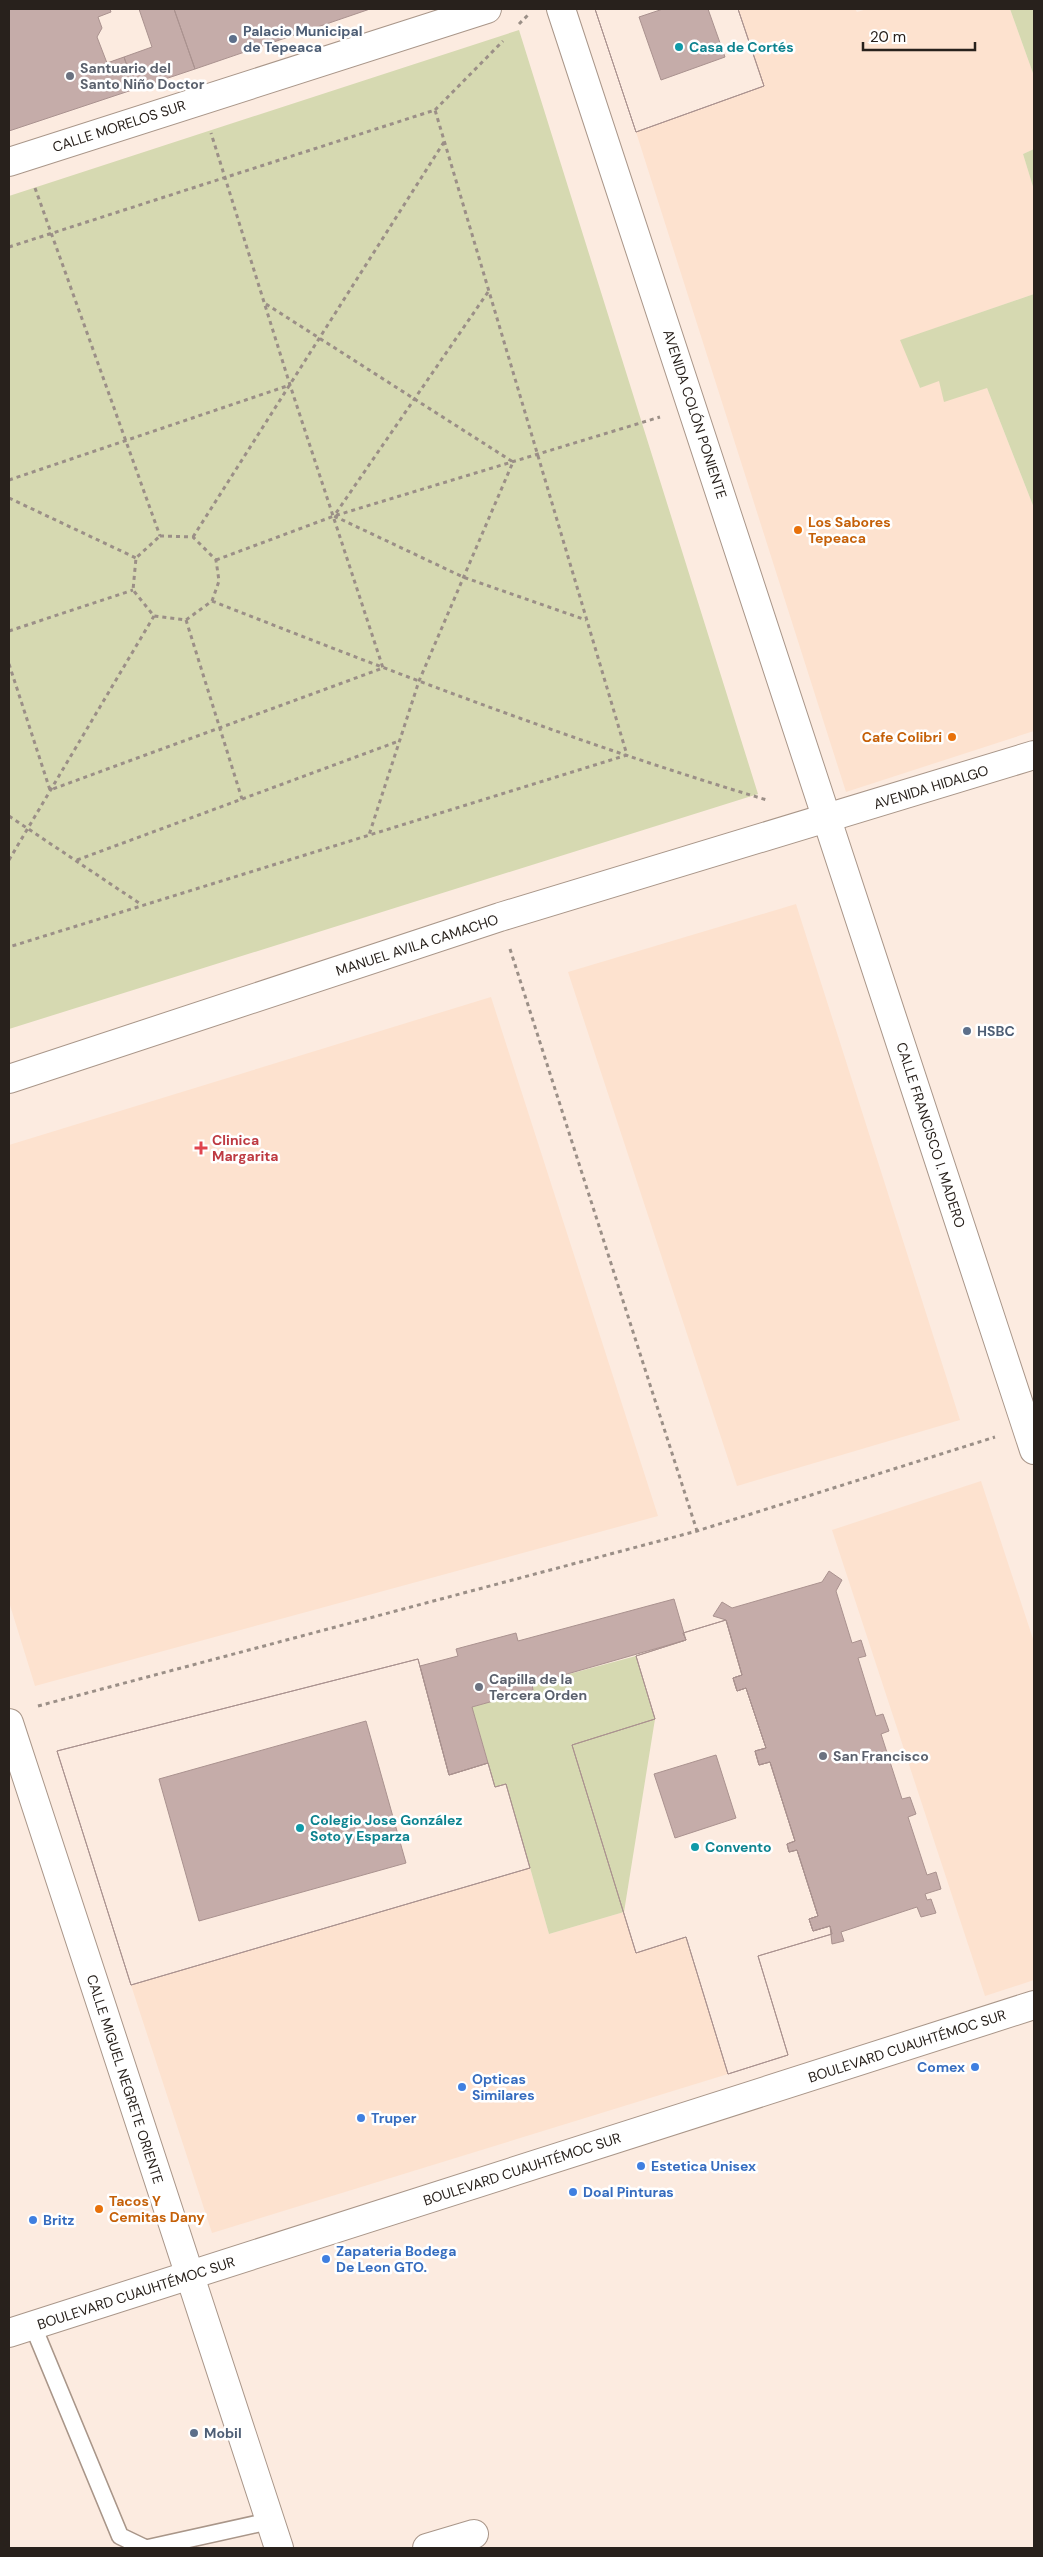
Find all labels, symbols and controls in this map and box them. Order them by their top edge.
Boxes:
scale bar [863,20,976,52]
place label: Palacio Municipal de Tepeaca [243,22,362,56]
text: 20 m [870,27,906,47]
marker: Palacio Municipal de Tepeaca [227,33,239,45]
place label: Casa de Cortés [689,38,794,56]
marker: Casa de Cortés [673,41,685,53]
place label: Santuario del Santo Niño Doctor [80,59,205,93]
marker: Santuario del Santo Niño Doctor [64,70,76,82]
street label: CALLE MORELOS SUR [50,96,188,156]
street label: AVENIDA COLÓN PONIENTE [659,327,731,501]
place label: Los Sabores Tepeaca [808,513,891,547]
marker: Los Sabores Tepeaca [792,524,804,536]
place label: Cafe Colibri [862,728,942,746]
marker: Cafe Colibri [946,731,958,743]
street label: AVENIDA HIDALGO [871,761,991,813]
street label: MANUEL AVILA CAMACHO [333,910,501,980]
place label: HSBC [977,1022,1015,1040]
marker: HSBC [961,1025,973,1037]
street label: CALLE FRANCISCO I. MADERO [892,1040,970,1230]
place label: Clinica Margarita [212,1131,279,1165]
marker: Clinica Margarita [194,1141,208,1155]
place label: Capilla de la Tercera Orden [489,1670,587,1704]
marker: Capilla de la Tercera Orden [473,1681,485,1693]
place label: San Francisco [833,1747,929,1765]
marker: San Francisco [817,1750,829,1762]
place label: Colegio Jose González Soto y Esparza [310,1811,462,1845]
marker: Colegio Jose González Soto y Esparza [294,1822,306,1834]
place label: Convento [705,1838,772,1856]
marker: Convento [689,1841,701,1853]
street label: CALLE MIGUEL NEGRETE ORIENTE [83,1972,167,2186]
street label: BOULEVARD CUAUHTÉMOC SUR [806,2005,1008,2087]
place label: Comex [917,2058,965,2076]
marker: Comex [969,2061,981,2073]
place label: Opticas Similares [472,2070,535,2104]
marker: Opticas Similares [456,2081,468,2093]
place label: Truper [371,2109,417,2127]
marker: Truper [355,2112,367,2124]
street label: BOULEVARD CUAUHTÉMOC SUR [421,2128,623,2210]
place label: Estetica Unisex [651,2157,756,2175]
marker: Estetica Unisex [635,2160,647,2172]
place label: Doal Pinturas [583,2183,674,2201]
marker: Doal Pinturas [567,2186,579,2198]
place label: Tacos Y Cemitas Dany [109,2192,205,2226]
marker: Tacos Y Cemitas Dany [93,2203,105,2215]
place label: Britz [43,2211,75,2229]
marker: Britz [27,2214,39,2226]
place label: Zapateria Bodega De Leon GTO. [336,2242,456,2276]
street label: BOULEVARD CUAUHTÉMOC SUR [35,2252,237,2334]
marker: Zapateria Bodega De Leon GTO. [320,2253,332,2265]
place label: Mobil [204,2424,242,2442]
marker: Mobil [188,2427,200,2439]

